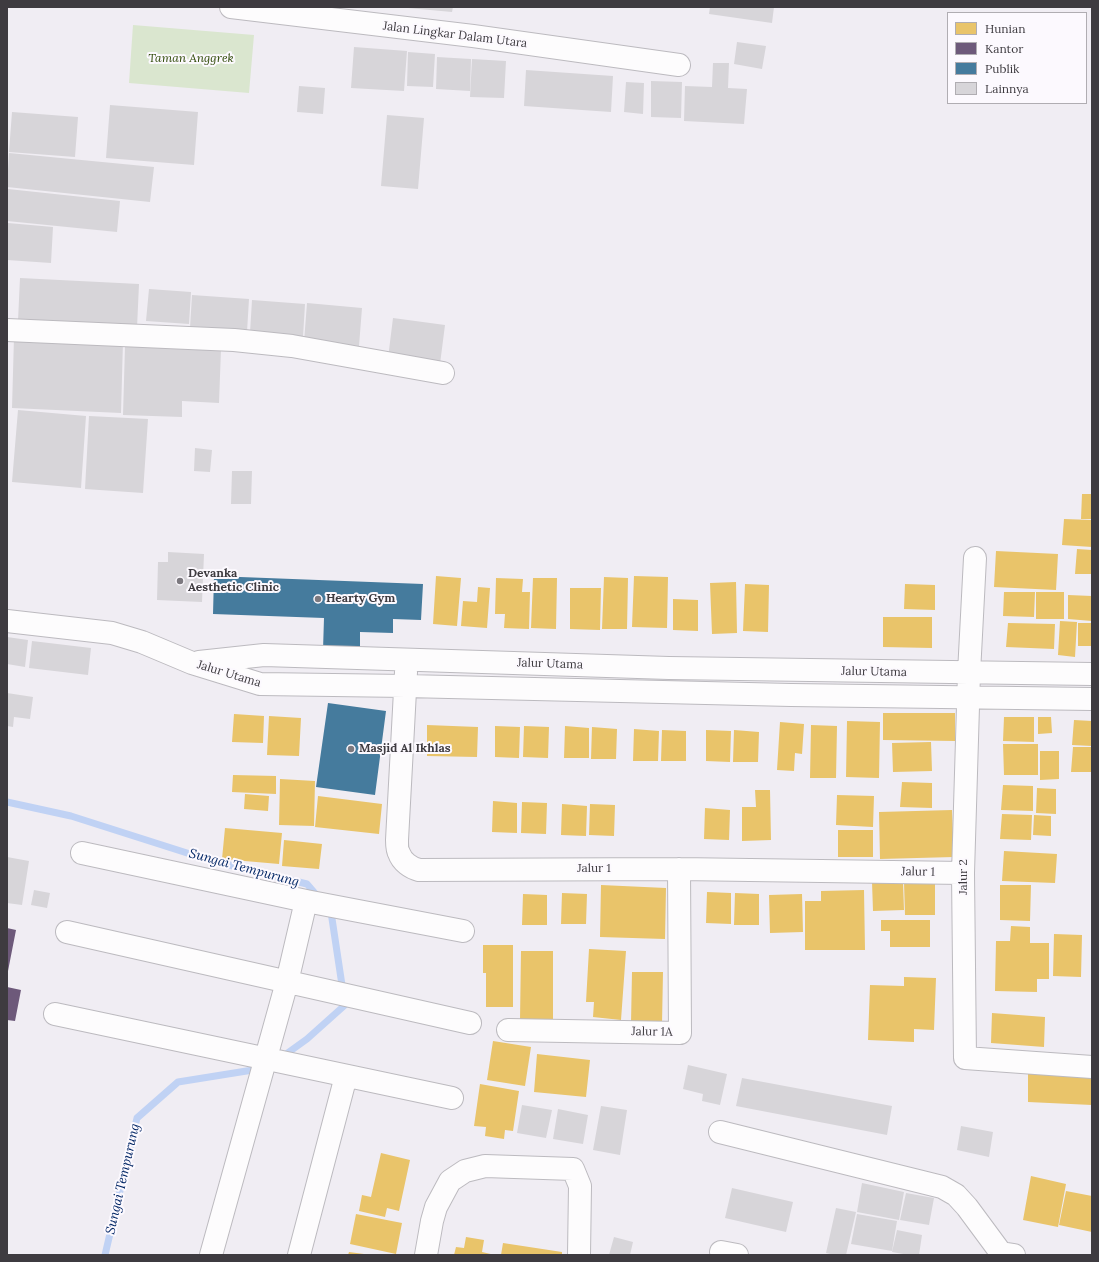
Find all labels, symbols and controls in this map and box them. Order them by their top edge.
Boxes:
legend [947,12,1087,104]
street label: Jalan Lingkar Dalam Utara [382,19,528,51]
text: Hunian [985,21,1025,36]
text: Kantor [985,41,1023,56]
park label: Taman Anggrek [148,52,234,66]
text: Publik [985,61,1020,76]
text: Lainnya [985,81,1029,96]
place label: Devanka Aesthetic Clinic [188,567,279,595]
marker: Devanka Aesthetic Clinic [175,576,185,586]
place label: Hearty Gym [326,592,395,606]
marker: Hearty Gym [313,594,323,604]
street label: Jalur Utama [517,656,583,672]
street label: Jalur Utama [195,657,263,691]
street label: Jalur Utama [841,664,907,680]
place label: Masjid Al Ikhlas [359,742,451,756]
marker: Masjid Al Ikhlas [346,744,356,754]
water label: Sungai Tempurung [187,846,301,890]
street label: Jalur 2 [957,859,971,895]
street label: Jalur 1 [577,862,611,876]
street label: Jalur 1 [901,865,935,879]
street label: Jalur 1A [631,1024,673,1040]
water label: Sungai Tempurung [103,1122,143,1236]

